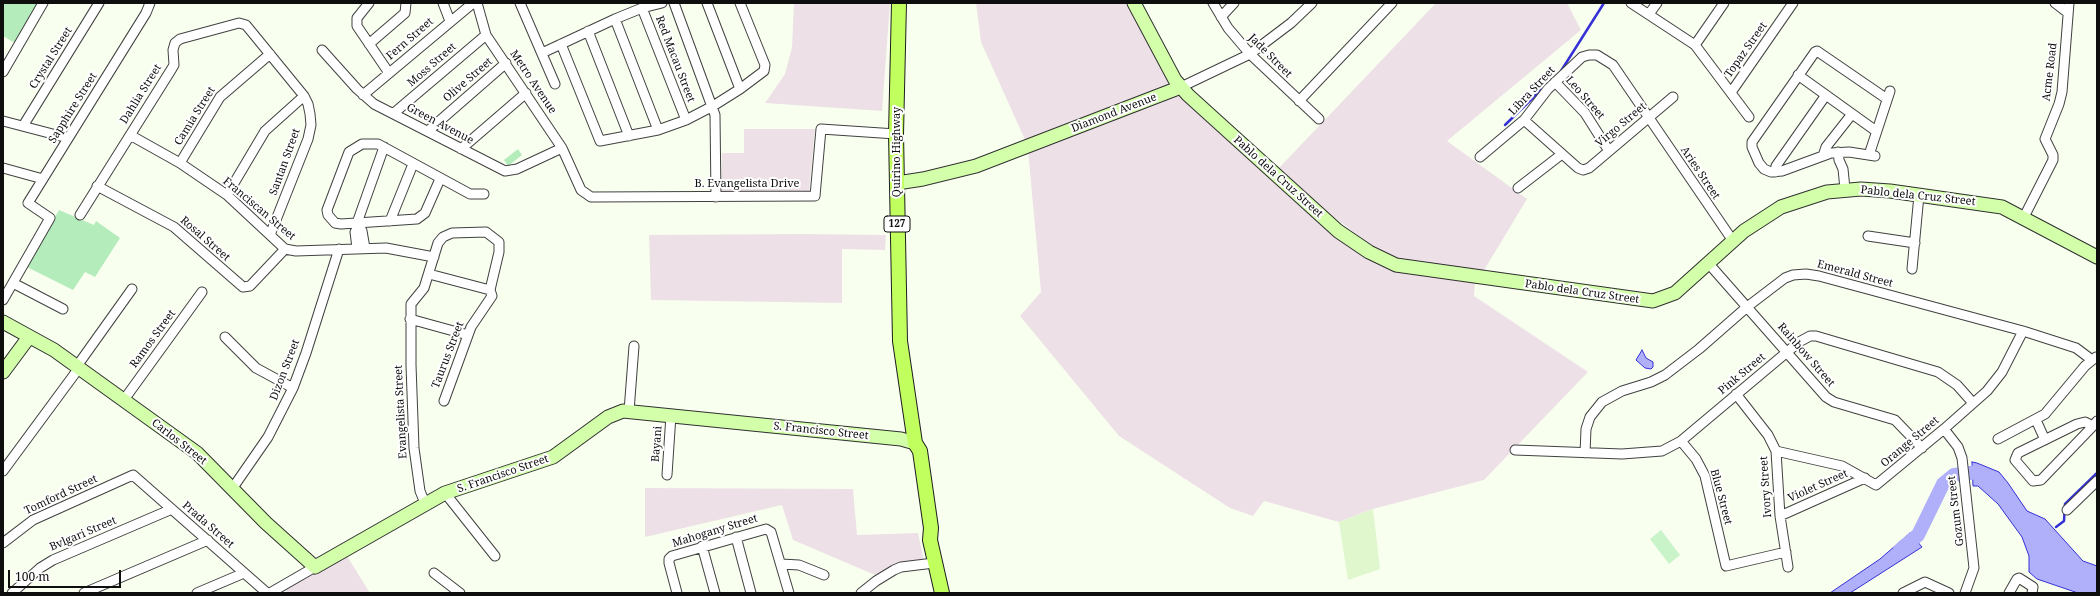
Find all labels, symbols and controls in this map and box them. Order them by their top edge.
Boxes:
street label: Red Macau Street [652,14,698,104]
street label: Fern Street [384,15,436,63]
street label: Topaz Street [1722,20,1770,80]
street label: Crystal Street [27,25,75,91]
street label: Jade Street [1245,31,1295,81]
street label: Moss Street [405,40,459,90]
street label: Acme Road [2040,42,2060,102]
street label: Metro Avenue [507,48,559,116]
street label: Olive Street [441,55,495,105]
street label: Dahlia Street [117,62,165,126]
street label: Libra Street [1506,64,1558,118]
street label: Sapphire Street [46,70,100,146]
street label: Leo Street [1563,74,1607,122]
street label: Camia Street [172,84,218,148]
street label: Diamond Avenue [1069,91,1159,135]
street label: Virgo Street [1593,100,1649,150]
street label: Green Avenue [404,101,476,147]
street label: Quirino Highway [890,107,904,197]
street label: Santan Street [267,127,303,197]
street label: Pablo dela Cruz Street [1231,133,1325,221]
street label: Aries Street [1678,144,1722,202]
street label: Franciscan Street [220,175,298,243]
street label: B. Evangelista Drive [695,177,799,191]
street label: Pablo dela Cruz Street [1860,183,1976,209]
street label: Rosal Street [177,214,233,264]
road number: 127 [884,216,910,232]
street label: Emerald Street [1816,258,1894,290]
street label: Pablo dela Cruz Street [1524,277,1640,307]
street label: Ramos Street [127,307,179,371]
street label: Taurus Street [429,320,467,390]
street label: Rainbow Street [1775,320,1837,390]
street label: Dizon Street [267,338,303,402]
street label: Pink Street [1716,351,1768,397]
street label: Evangelista Street [392,365,410,459]
street label: Orange Street [1878,414,1942,470]
street label: Carlos Street [149,416,209,468]
street label: S. Francisco Street [773,419,869,443]
street label: Bayani [649,425,665,463]
street label: S. Francisco Street [456,452,550,496]
street label: Ivory Street [1757,456,1775,518]
street label: Violet Street [1786,467,1850,505]
street label: Blue Street [1707,468,1735,526]
street label: Tomford Street [22,472,100,518]
street label: Gozum Street [1945,475,1967,547]
street label: Prada Street [179,499,237,551]
street label: Mahogany Street [671,512,759,550]
street label: Bvlgari Street [48,514,118,554]
scale bar [10,562,123,588]
text: 100 m [15,568,50,585]

